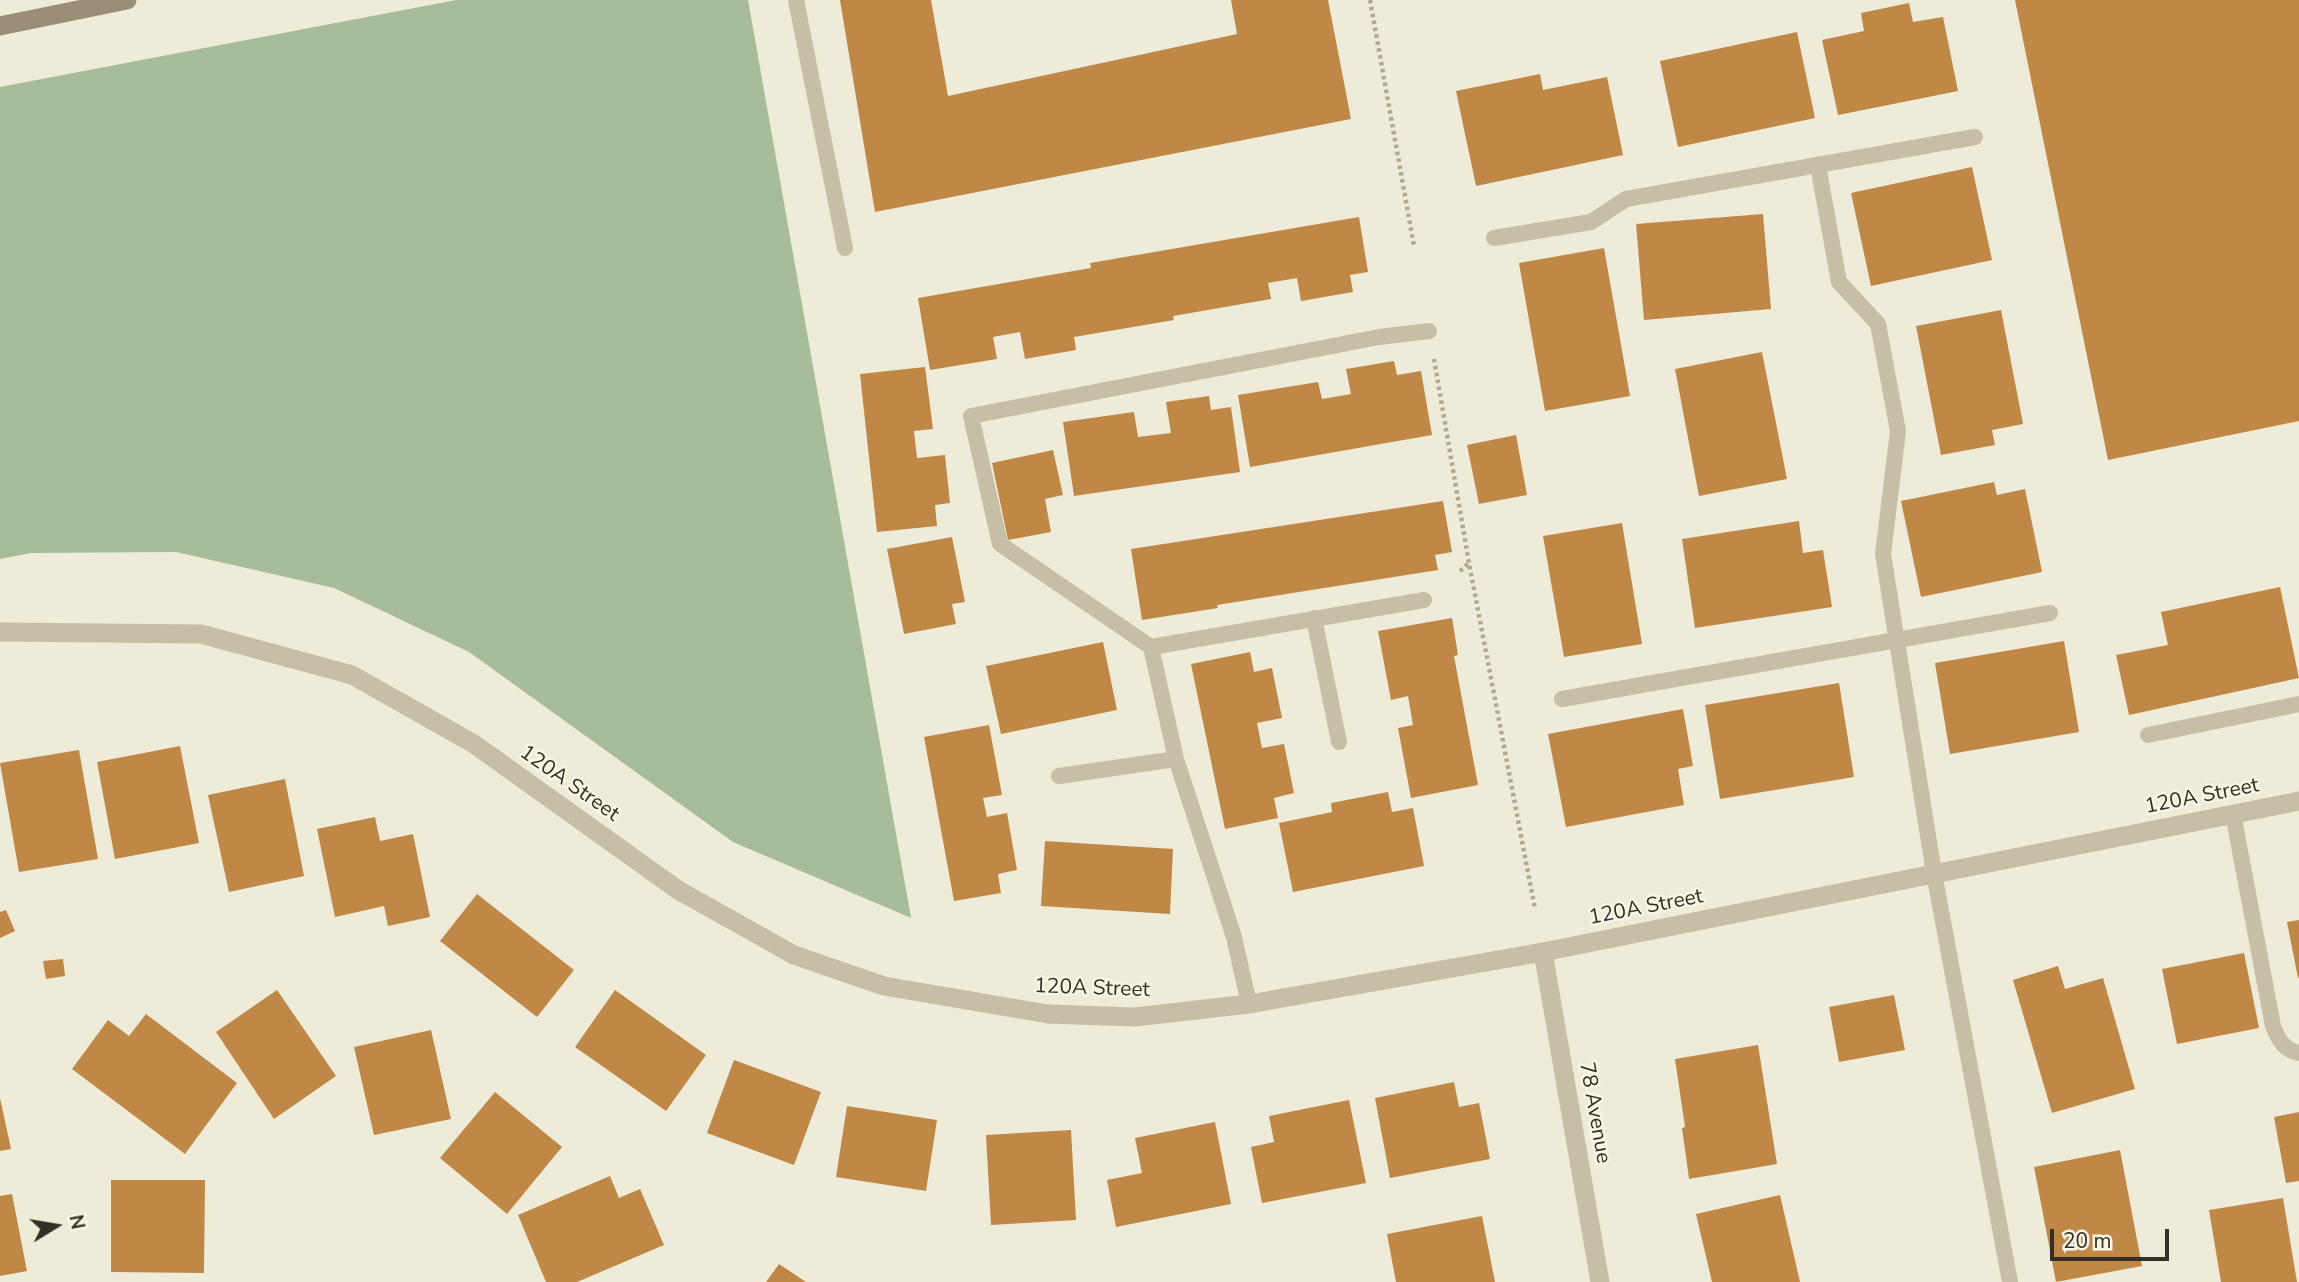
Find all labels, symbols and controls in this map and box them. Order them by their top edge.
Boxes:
street label: 120A Street [514,740,624,828]
street label: 120A Street [2143,774,2261,820]
street label: 120A Street [1587,885,1705,931]
street label: 120A Street [1034,974,1150,1004]
street label: 78 Avenue [1573,1061,1615,1165]
north arrow [21,1191,91,1261]
text: N [62,1213,91,1231]
scale bar [2054,1216,2173,1260]
text: 20 m [2063,1227,2112,1255]

